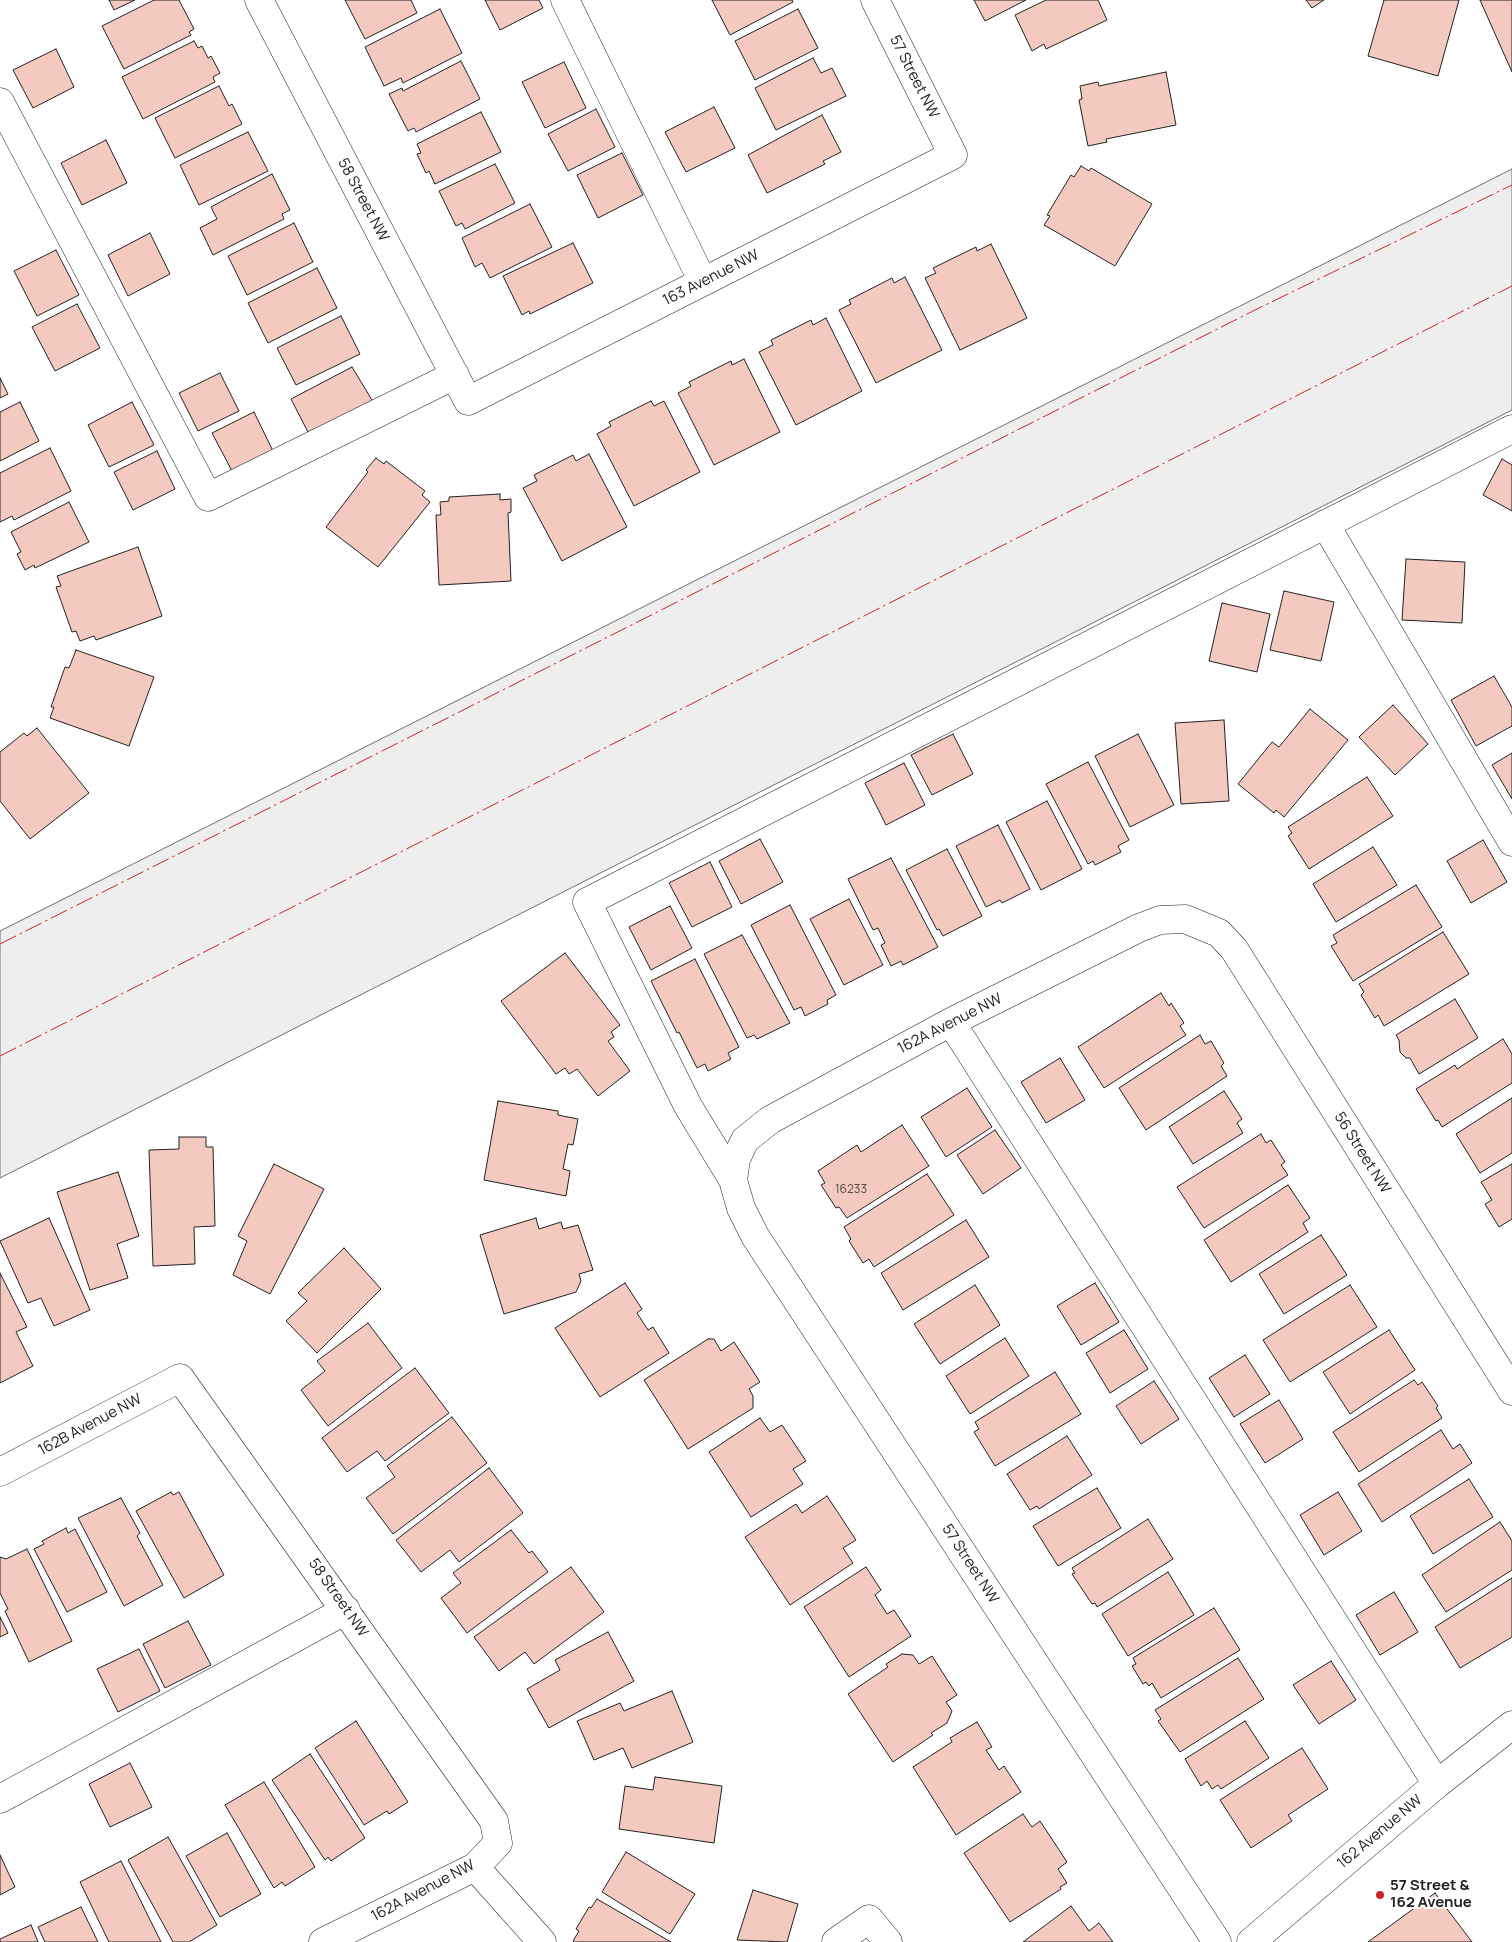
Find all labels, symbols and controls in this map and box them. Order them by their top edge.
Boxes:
street label: 57 Street NW [885,33,943,121]
street label: 58 Street NW [334,155,392,245]
street label: 163 Avenue NW [660,246,762,310]
street label: 162A Avenue NW [895,990,1005,1058]
street label: 56 Street NW [1330,1109,1394,1197]
house number: 16233 [835,1183,867,1197]
street label: 162B Avenue NW [35,1390,145,1460]
street label: 57 Street NW [938,1521,1002,1607]
street label: 58 Street NW [304,1555,372,1641]
street label: 162 Avenue NW [1334,1791,1426,1873]
street label: 162A Avenue NW [368,1856,478,1926]
place label: 57 Street & 162 Avenue [1390,1877,1472,1912]
marker: 57 Street & 162 Avenue [1374,1889,1386,1901]

